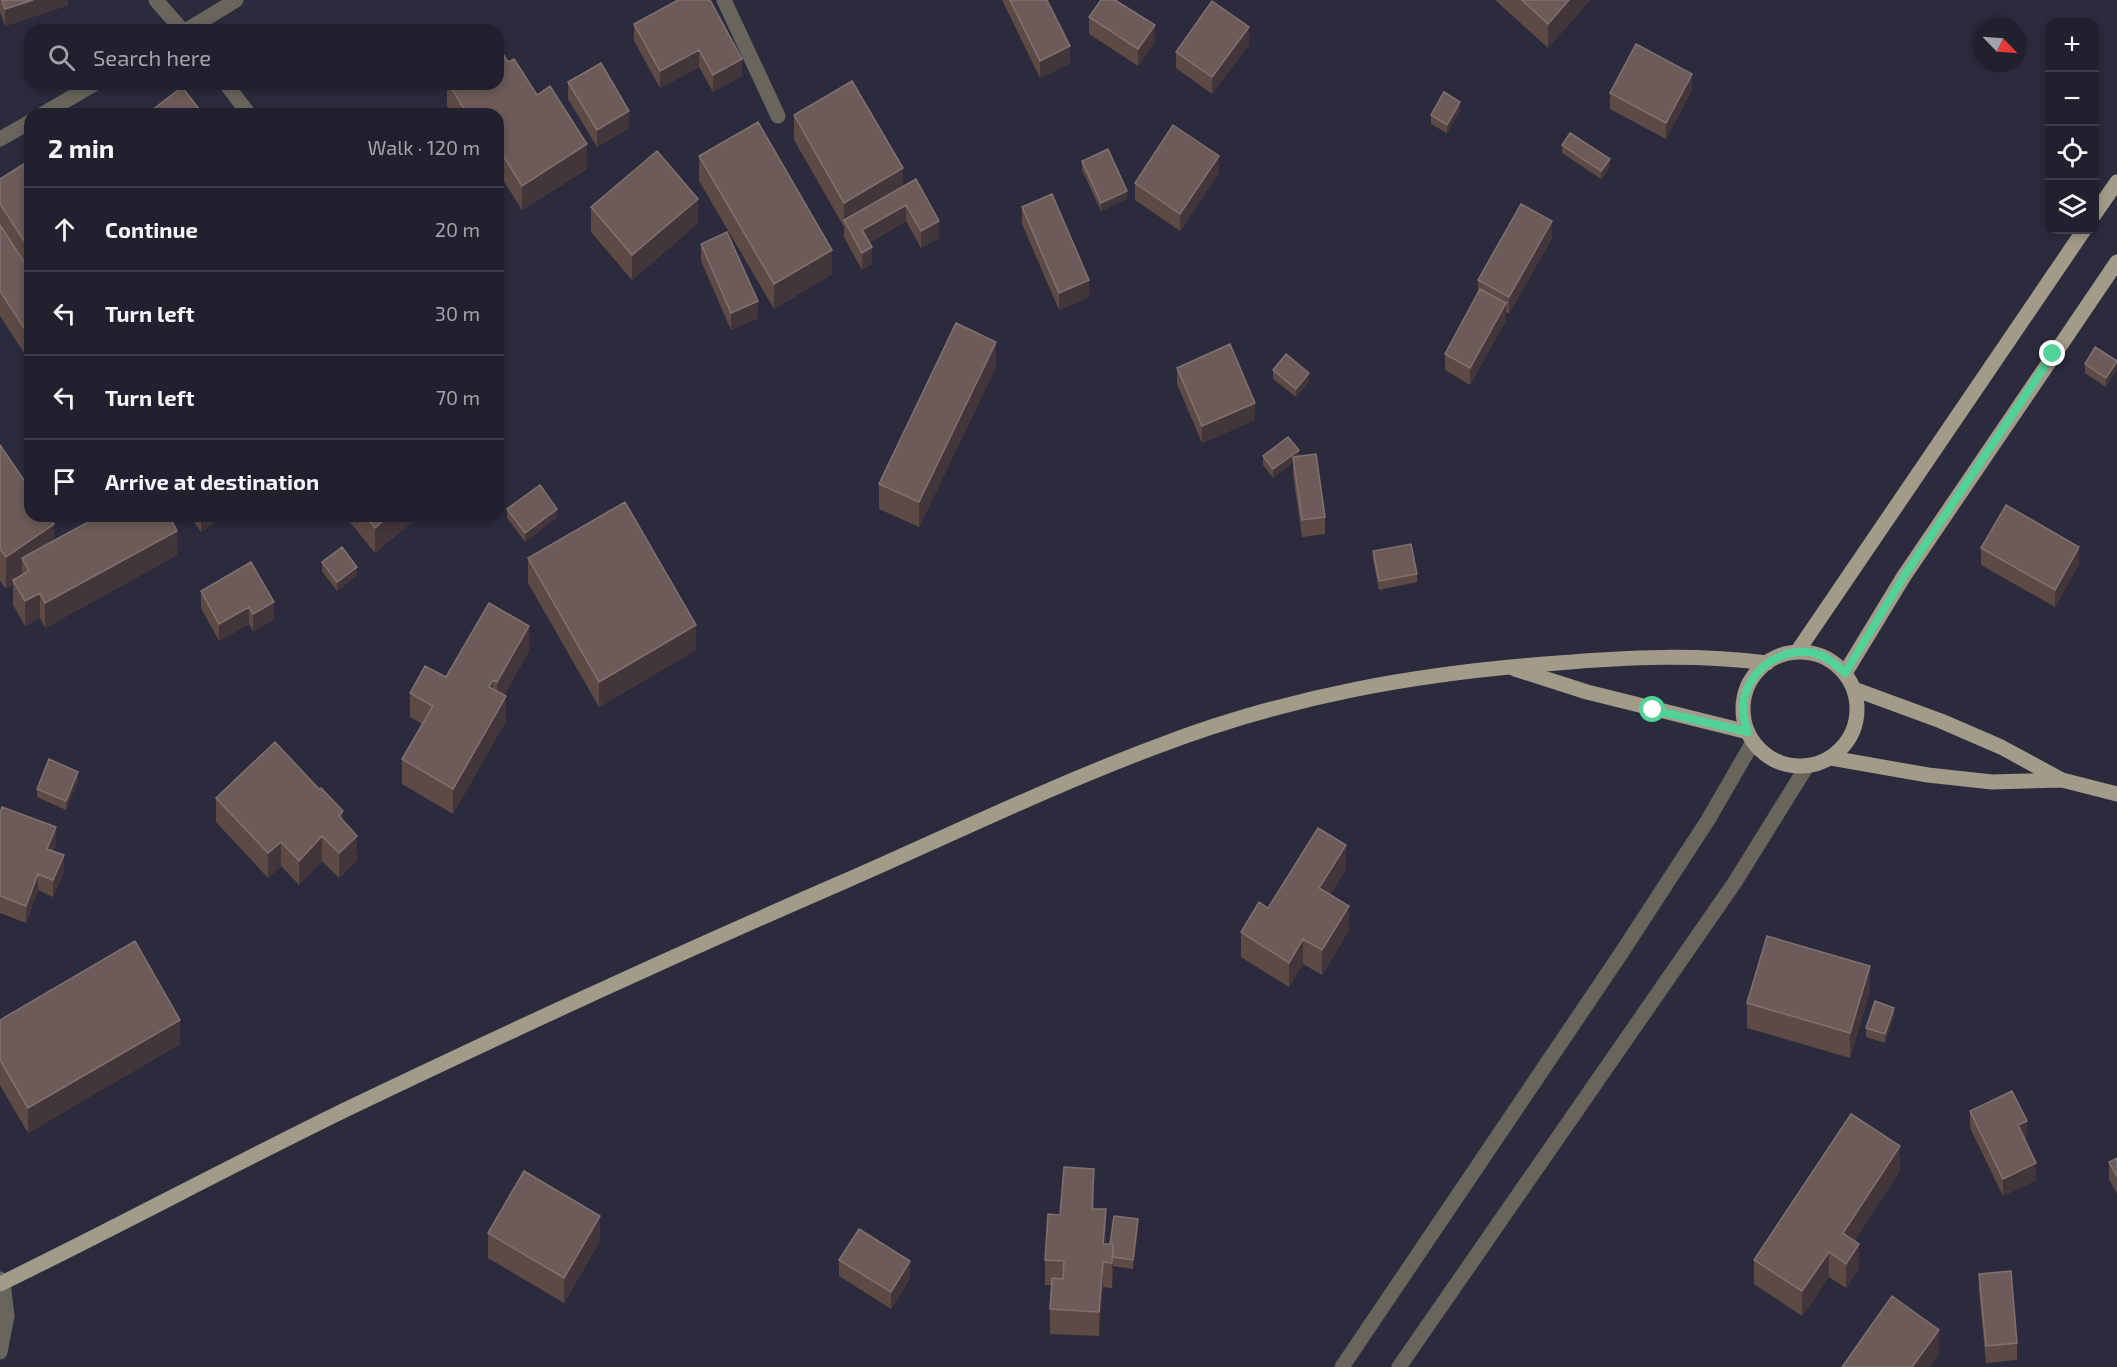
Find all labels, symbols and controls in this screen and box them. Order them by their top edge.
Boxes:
north arrow [1973,18,2027,72]
map controls [2045,18,2099,234]
button: + [2045,18,2099,72]
search box [24,24,504,90]
icon: search [45,41,78,74]
text: Search here [93,44,211,70]
button: − [2045,72,2099,126]
button: locate [2045,126,2099,180]
text: 2 min [48,132,114,163]
text: Walk · 120 m [368,135,480,159]
button: layers [2045,180,2099,234]
icon: ahead [48,213,81,246]
text: Continue [105,216,198,242]
text: 20 m [435,217,480,241]
icon: left [48,297,81,330]
text: Turn left [105,300,194,326]
text: 30 m [435,301,480,325]
route end [2039,340,2065,366]
icon: left [48,381,81,414]
text: Turn left [105,384,194,410]
text: 70 m [436,385,480,409]
icon: arrive [48,465,81,498]
text: Arrive at destination [105,468,319,494]
route start [1639,696,1665,722]

